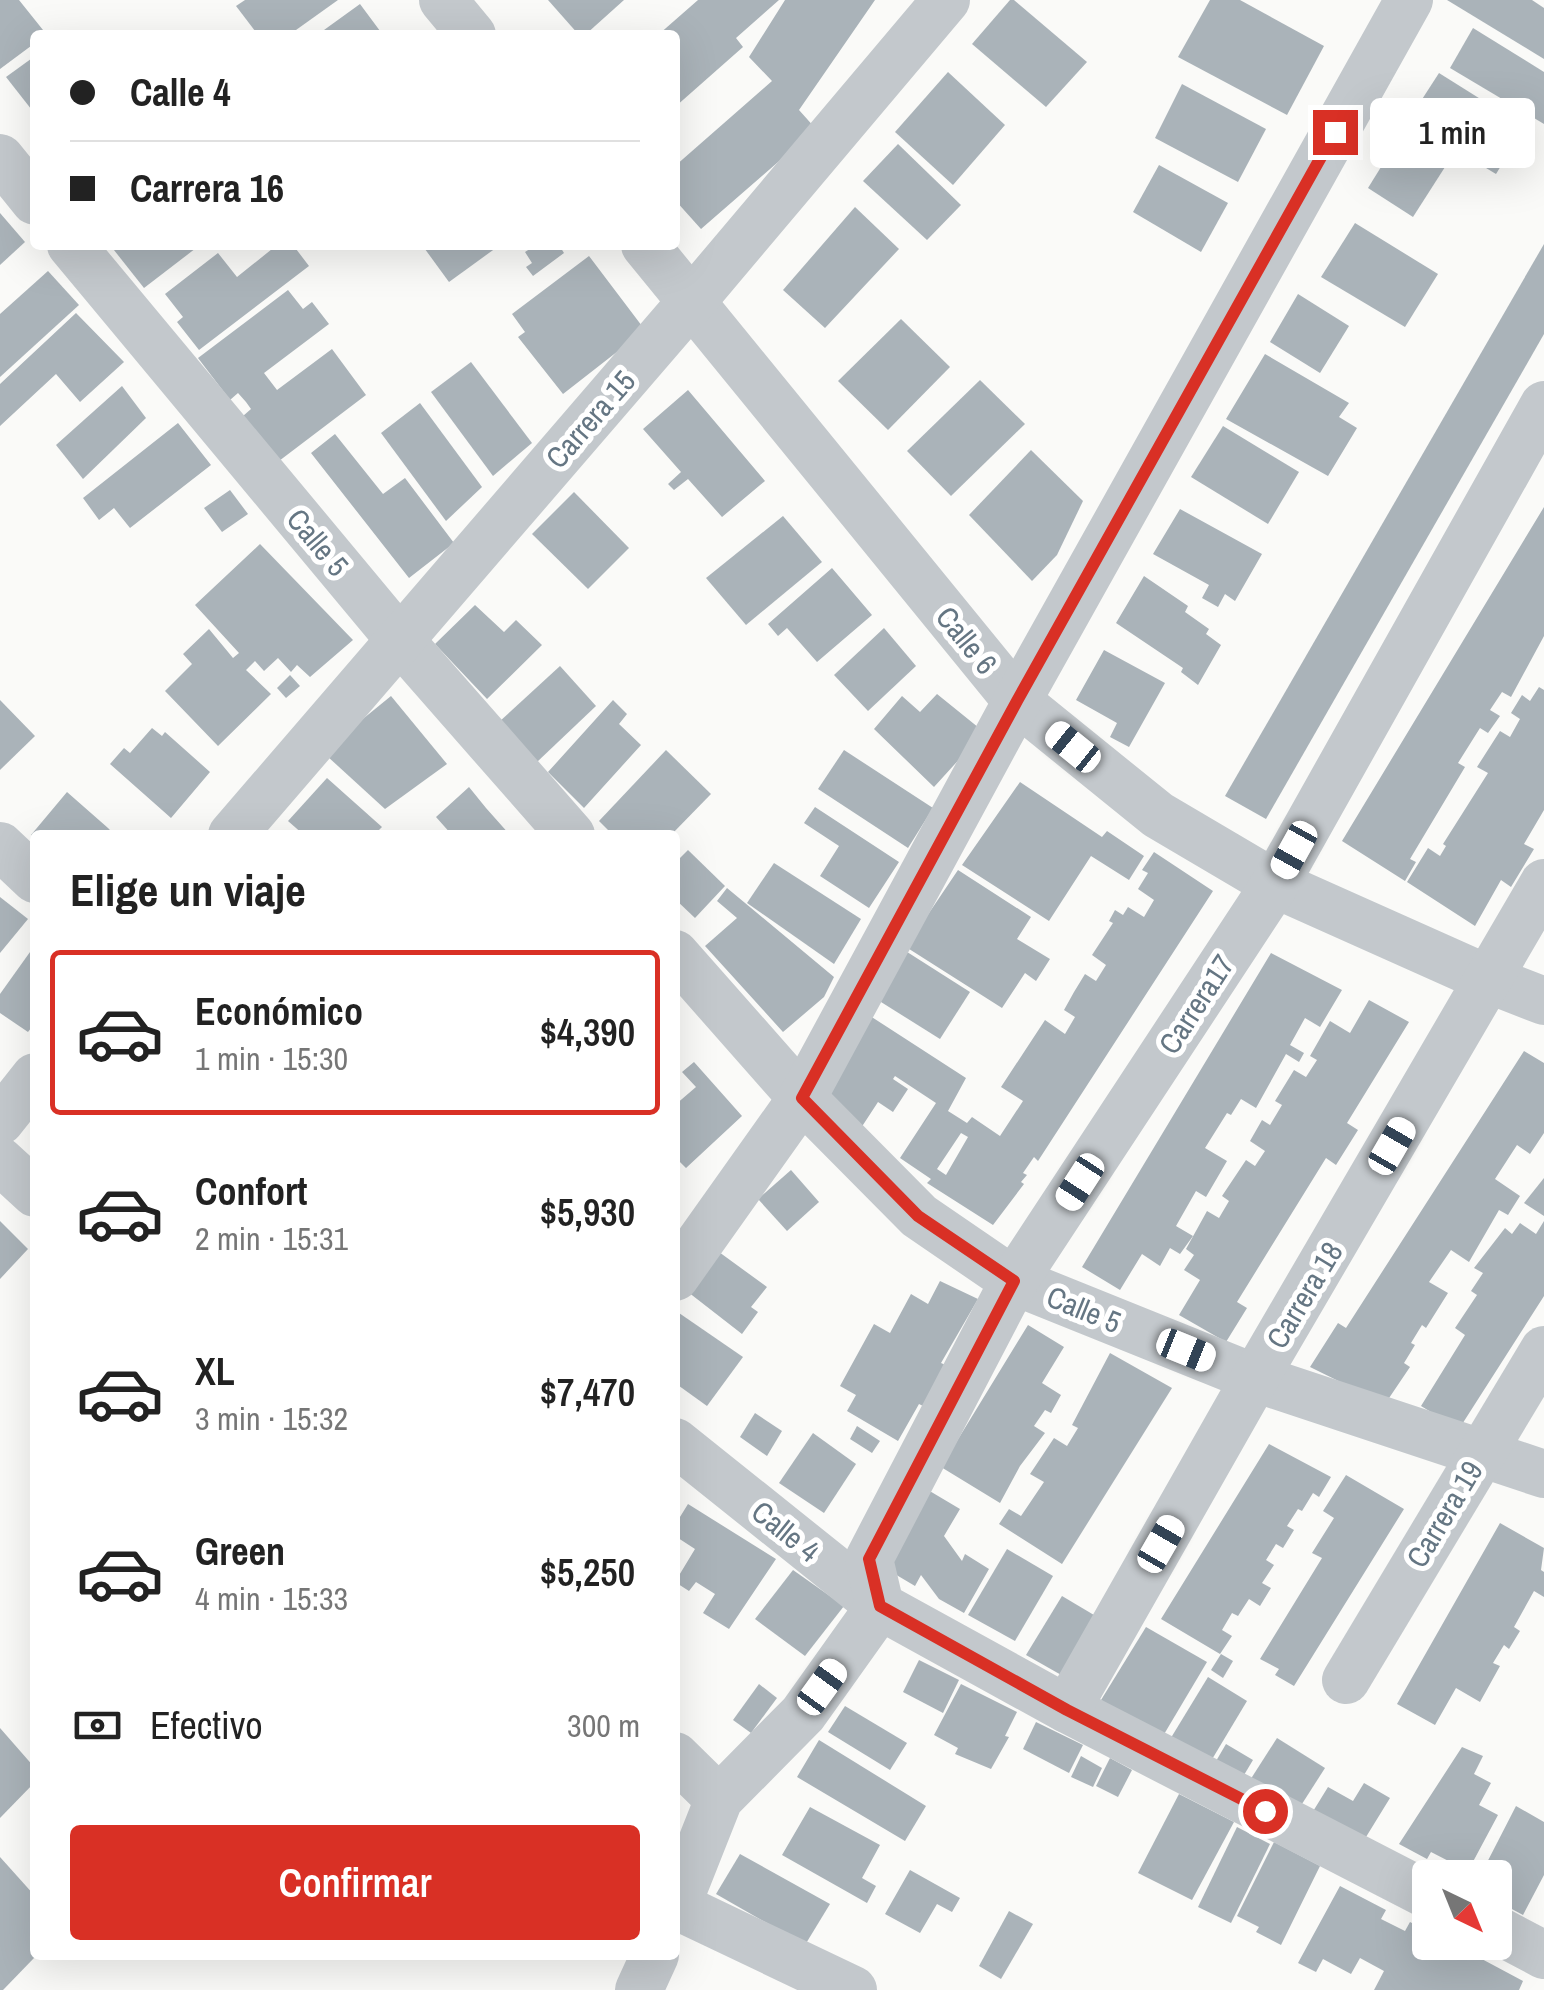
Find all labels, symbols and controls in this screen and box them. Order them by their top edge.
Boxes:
text: Calle 4 [130,67,230,118]
callout: 1 min [1370,97,1535,167]
route end [1313,110,1358,155]
text: 1 min [1419,111,1486,154]
text: Carrera 16 [130,163,284,214]
street label: Carrera 15 [536,362,644,476]
street label: Calle 5 [278,500,358,584]
street label: Calle 6 [927,598,1007,682]
car [1040,716,1106,778]
car [1266,816,1322,884]
text: Elige un viaje [70,859,306,920]
street label: Carrera17 [1149,947,1243,1061]
text: Económico [195,986,363,1037]
icon: car [75,988,165,1078]
text: $4,390 [540,1007,635,1058]
text: 1 min · 15:30 [195,1037,348,1080]
car [1364,1113,1420,1179]
car [1051,1149,1109,1215]
text: Confort [195,1166,307,1217]
icon: car [75,1168,165,1258]
text: $5,930 [540,1187,635,1238]
text: 2 min · 15:31 [195,1217,348,1260]
street label: Carrera 18 [1257,1234,1351,1356]
street label: Calle 5 [1041,1276,1127,1342]
car [1153,1325,1219,1375]
text: XL [195,1346,235,1397]
icon: car [75,1348,165,1438]
text: $7,470 [540,1367,635,1418]
text: 3 min · 15:32 [195,1397,348,1440]
street label: Carrera 19 [1397,1453,1491,1575]
street label: Calle 4 [744,1491,829,1571]
car [1133,1511,1189,1577]
text: Green [195,1526,285,1577]
icon: car [75,1528,165,1618]
text: $5,250 [540,1547,635,1598]
text: 4 min · 15:33 [195,1577,348,1620]
car [792,1654,852,1720]
icon: cash [70,1698,125,1753]
text: Efectivo [150,1700,263,1751]
text: 300 m [567,1704,640,1747]
route start [1243,1789,1288,1834]
button: Confirmar [70,1825,640,1940]
north arrow [1412,1860,1512,1960]
map controls [1412,1860,1512,1960]

